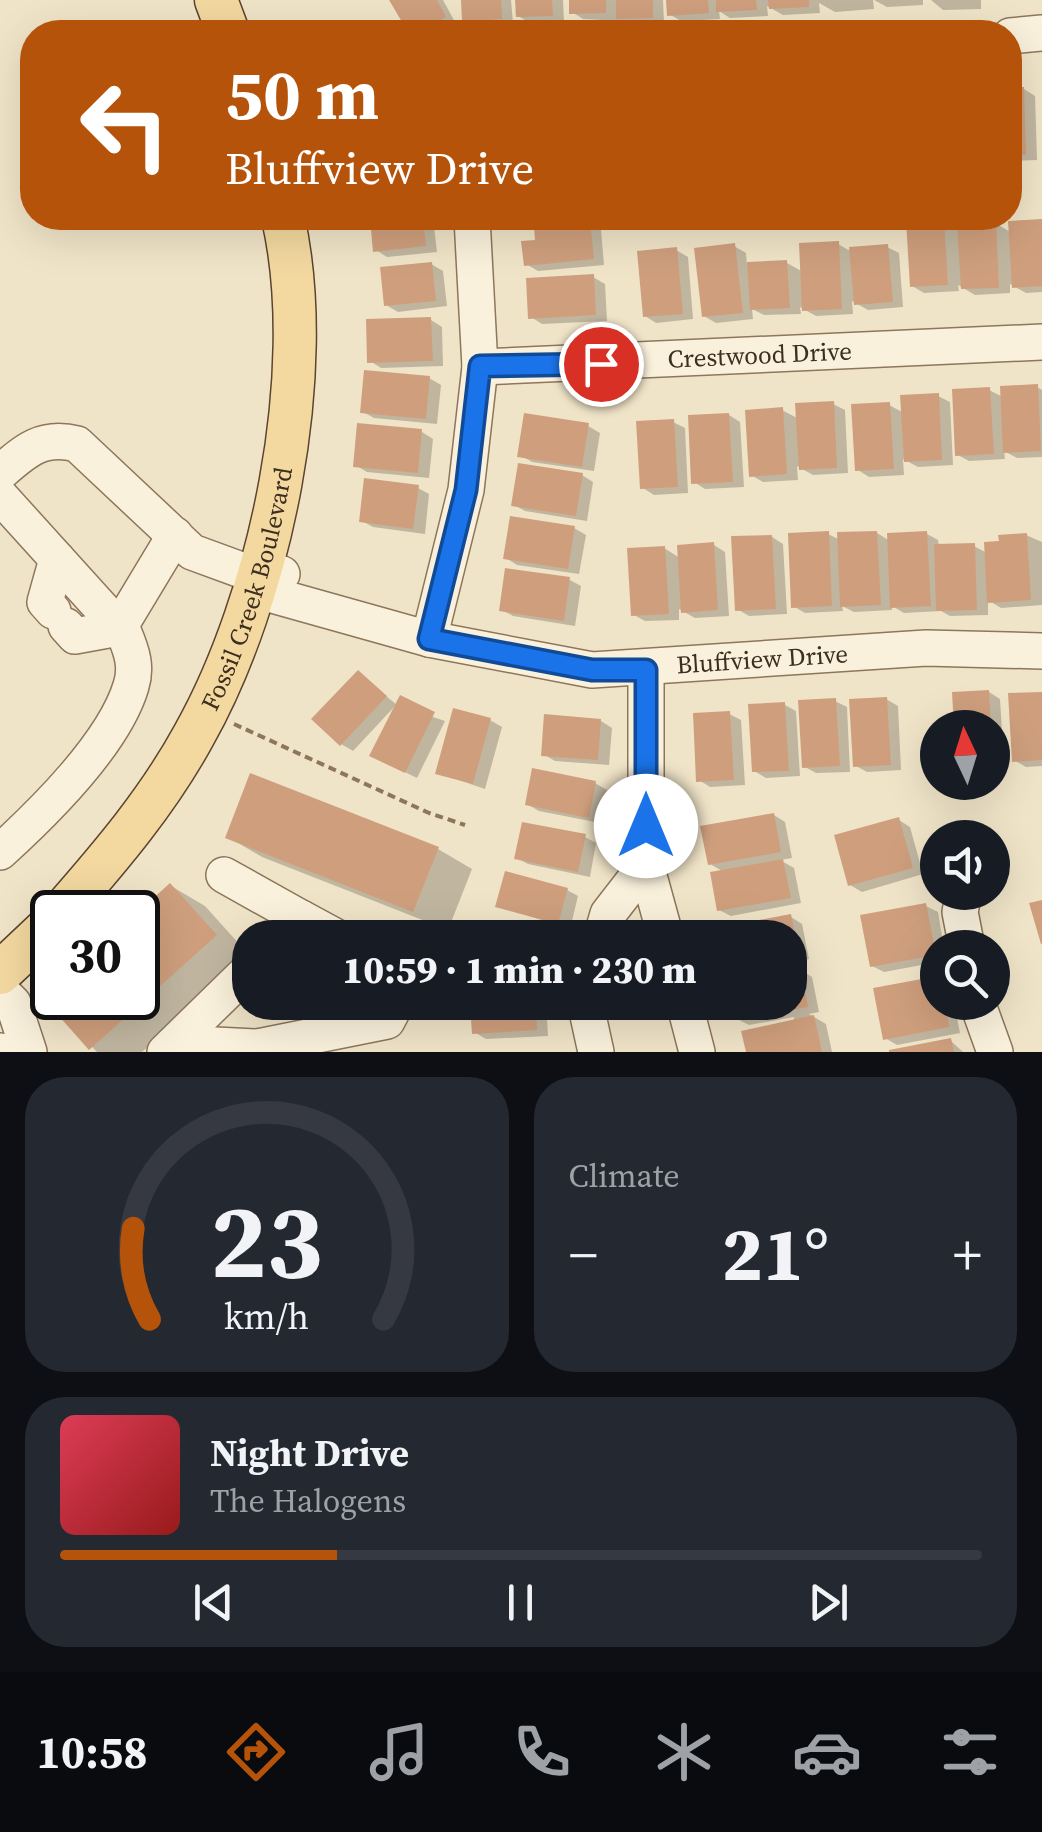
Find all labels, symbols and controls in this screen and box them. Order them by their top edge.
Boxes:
text: 50 m [225,46,379,142]
icon: left [60,60,190,190]
text: Bluffview Drive [225,137,534,199]
pin [559,322,644,407]
street label: Crestwood Drive [667,333,853,376]
icon: arrive [574,337,629,392]
street label: Fossil Creek Boulevard [193,464,300,716]
street label: Bluffview Drive [675,636,849,681]
north arrow [920,710,1010,800]
map controls [920,710,1010,1020]
position arrow [594,774,698,878]
button: sound [920,820,1010,910]
speed limit sign: 30 [30,890,160,1020]
button: search [920,930,1010,1020]
text: 10:59 · 1 min · 230 m [342,944,697,996]
text: Climate [569,1154,680,1198]
text: 23 [210,1169,323,1312]
text: 21° [722,1202,829,1305]
text: − [569,1217,598,1292]
text: + [953,1217,982,1292]
text: km/h [224,1292,309,1341]
text: Night Drive [210,1427,409,1479]
text: The Halogens [210,1479,406,1523]
icon: previous [186,1575,241,1630]
icon: pause [493,1575,548,1630]
icon: next [801,1575,856,1630]
icon: directions [221,1717,291,1787]
icon: music [364,1717,434,1787]
icon: phone [507,1717,577,1787]
icon: climate [649,1717,719,1787]
icon: car [792,1717,862,1787]
icon: filters [935,1717,1005,1787]
text: 10:58 [36,1721,148,1783]

